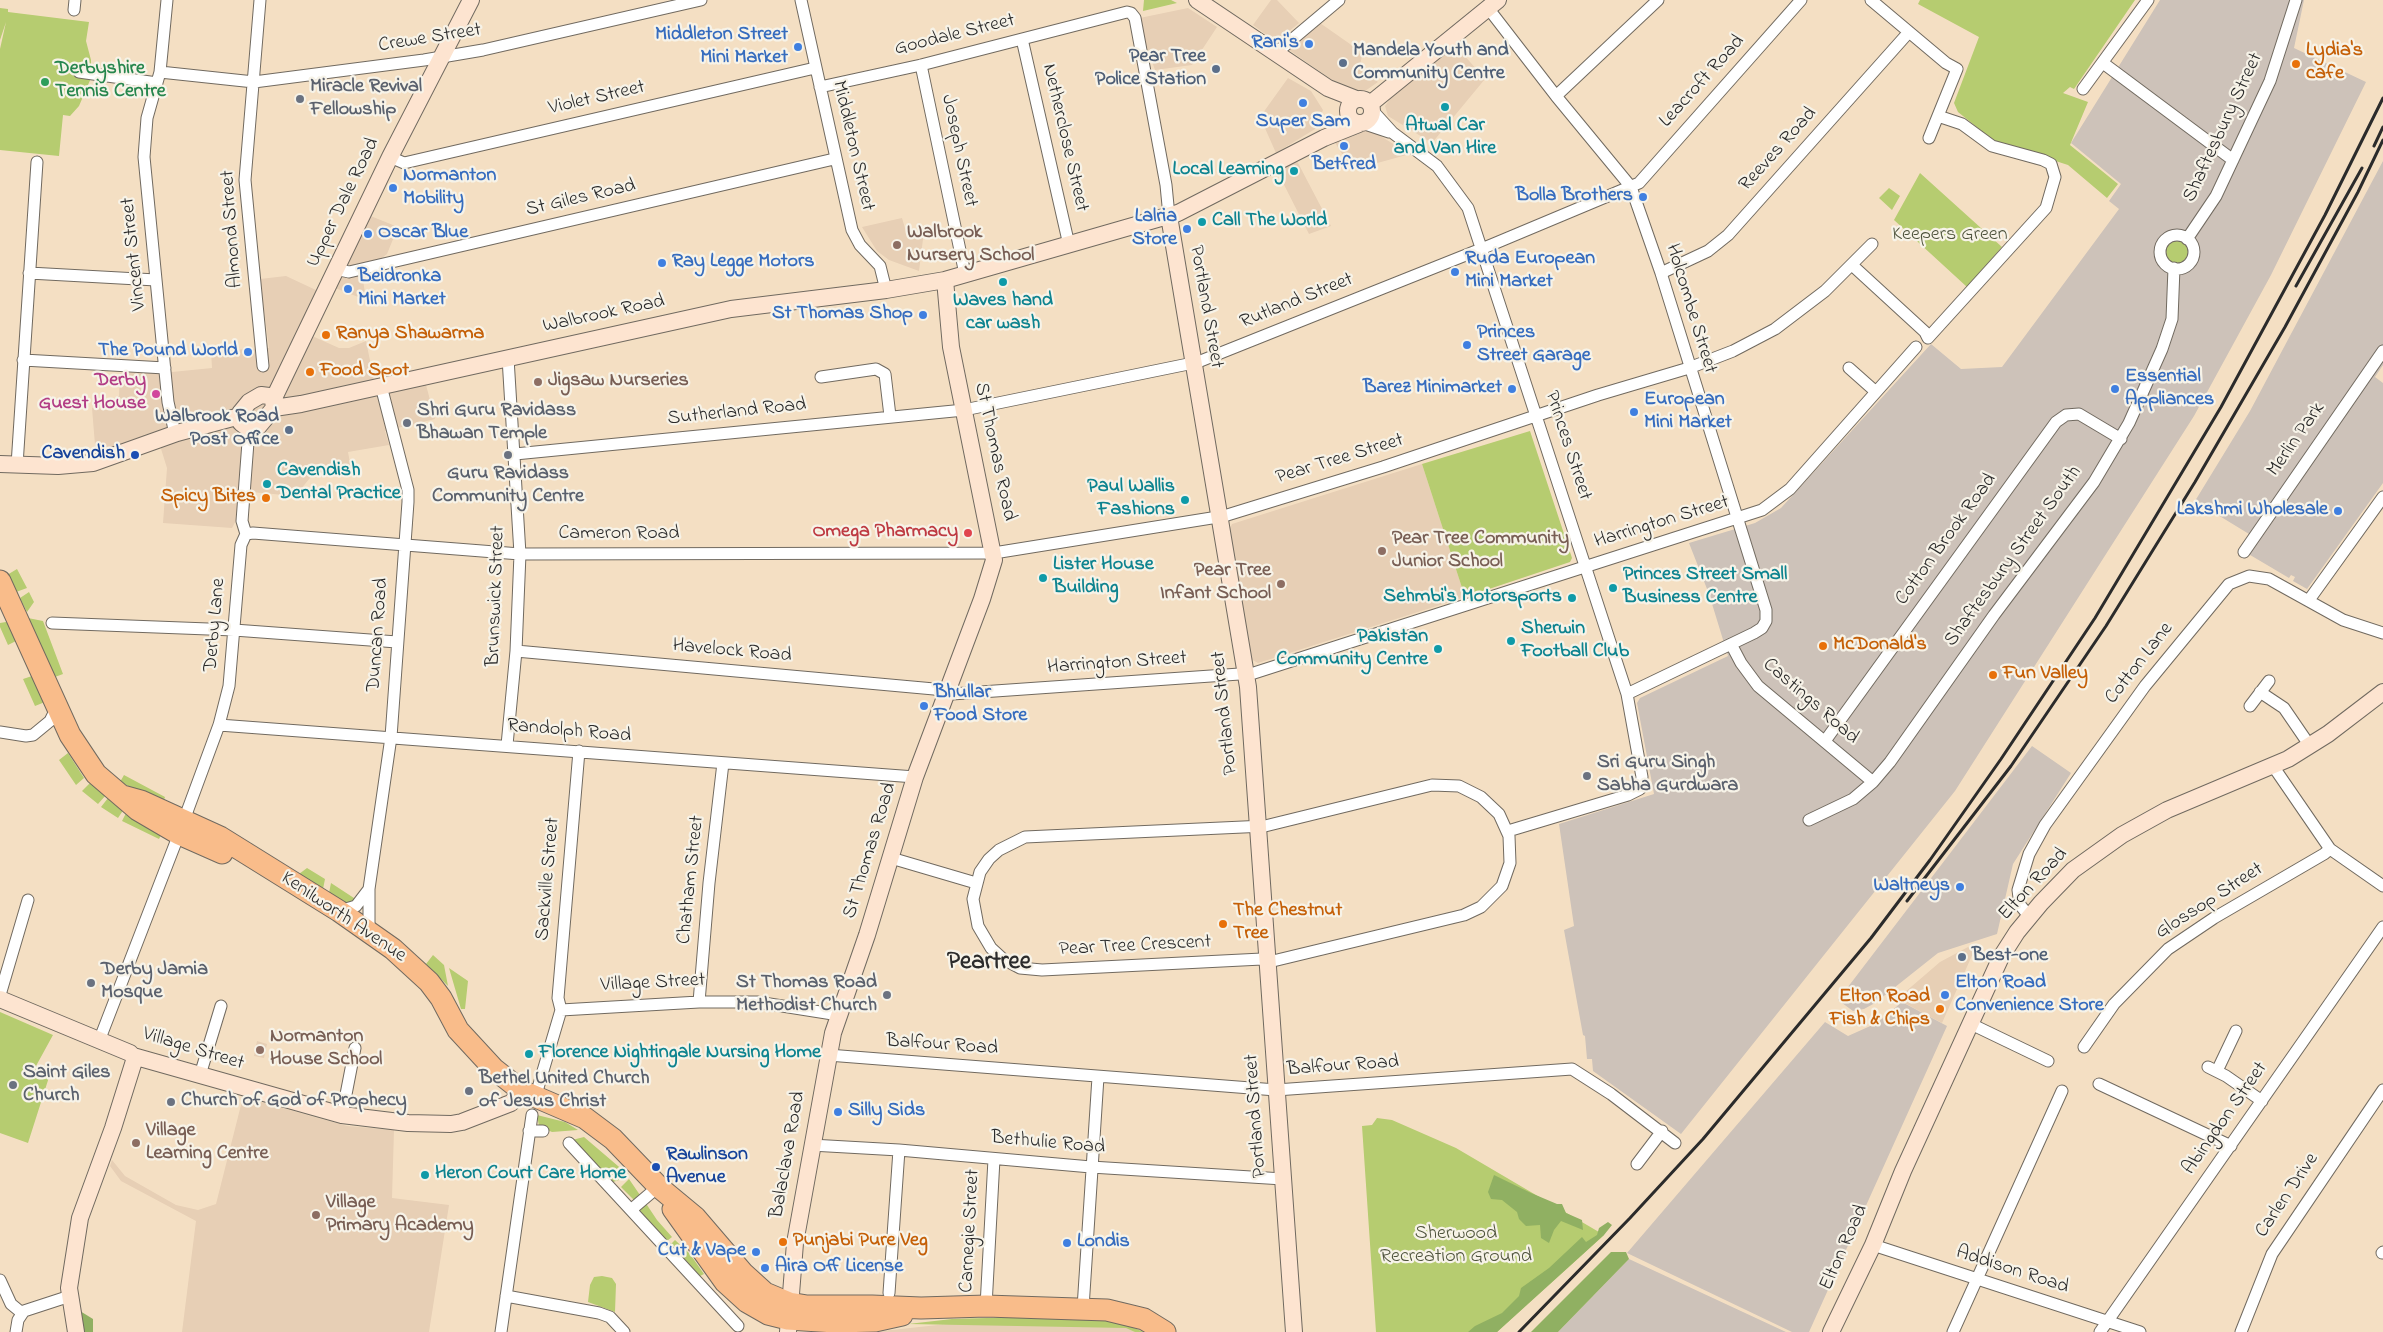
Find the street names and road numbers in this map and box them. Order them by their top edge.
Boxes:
street label: Goodale Street [892,9,1018,63]
street label: Crewe Street [377,19,483,59]
street label: Leacroft Road [1655,31,1751,133]
street label: Shaftesbury Street [2179,49,2269,207]
street label: Netherclose Street [1035,62,1093,214]
street label: Violet Street [546,76,648,122]
street label: Middleton Street [825,79,879,213]
street label: Joseph Street [934,93,982,209]
street label: Reeves Road [1735,103,1823,197]
street label: Upper Dale Road [302,134,386,272]
street label: Almond Street [217,169,249,289]
street label: St Giles Road [524,175,638,223]
street label: Vincent Street [117,196,153,312]
street label: Holcombe Street [1659,241,1721,377]
street label: Portland Street [1182,244,1228,370]
street label: Rutland Street [1237,268,1357,336]
street label: Walbrook Road [541,290,667,340]
street label: St Thomas Road [968,381,1020,523]
street label: Princes Street [1538,388,1596,504]
street label: Sutherland Road [666,394,808,432]
street label: Merlin Park [2263,398,2331,482]
street label: Pear Tree Street [1273,429,1407,491]
street label: Shaftesbury Street South [1940,462,2088,652]
street label: Cotton Brook Road [1891,469,2003,611]
street label: Harrington Street [1592,491,1732,555]
street label: Cameron Road [558,523,680,547]
street label: Brunswick Street [483,525,511,667]
street label: Derby Lane [200,577,232,673]
street label: Duncan Road [363,577,395,693]
street label: Cotton Lane [2101,618,2179,710]
street label: Havelock Road [671,635,793,669]
street label: Harrington Street [1047,647,1187,681]
street label: Portland Street [1208,650,1244,776]
street label: Castings Road [1757,654,1863,750]
street label: Randolph Road [506,715,632,749]
street label: St Thomas Road [839,780,903,922]
street label: Chatham Street [673,814,711,946]
street label: Sackville Street [532,816,566,942]
street label: Elton Road [1994,844,2074,926]
street label: Glossop Street [2152,858,2268,946]
street label: Kenilworth Avenue [276,867,410,969]
street label: Pear Tree Crescent [1058,931,1212,963]
street label: Village Street [600,969,706,999]
street label: Village Street [139,1023,247,1077]
street label: Balfour Road [885,1030,999,1062]
street label: Balfour Road [1286,1051,1400,1083]
street label: Portland Street [1241,1053,1273,1179]
street label: Abingdon Street [2178,1058,2274,1180]
street label: Balaclava Road [766,1090,812,1220]
street label: Bethulie Road [990,1127,1106,1161]
street label: Carlen Drive [2251,1149,2325,1243]
street label: Carnegie Street [956,1169,986,1293]
street label: Elton Road [1816,1202,1874,1294]
street label: Addison Road [1952,1241,2072,1301]

